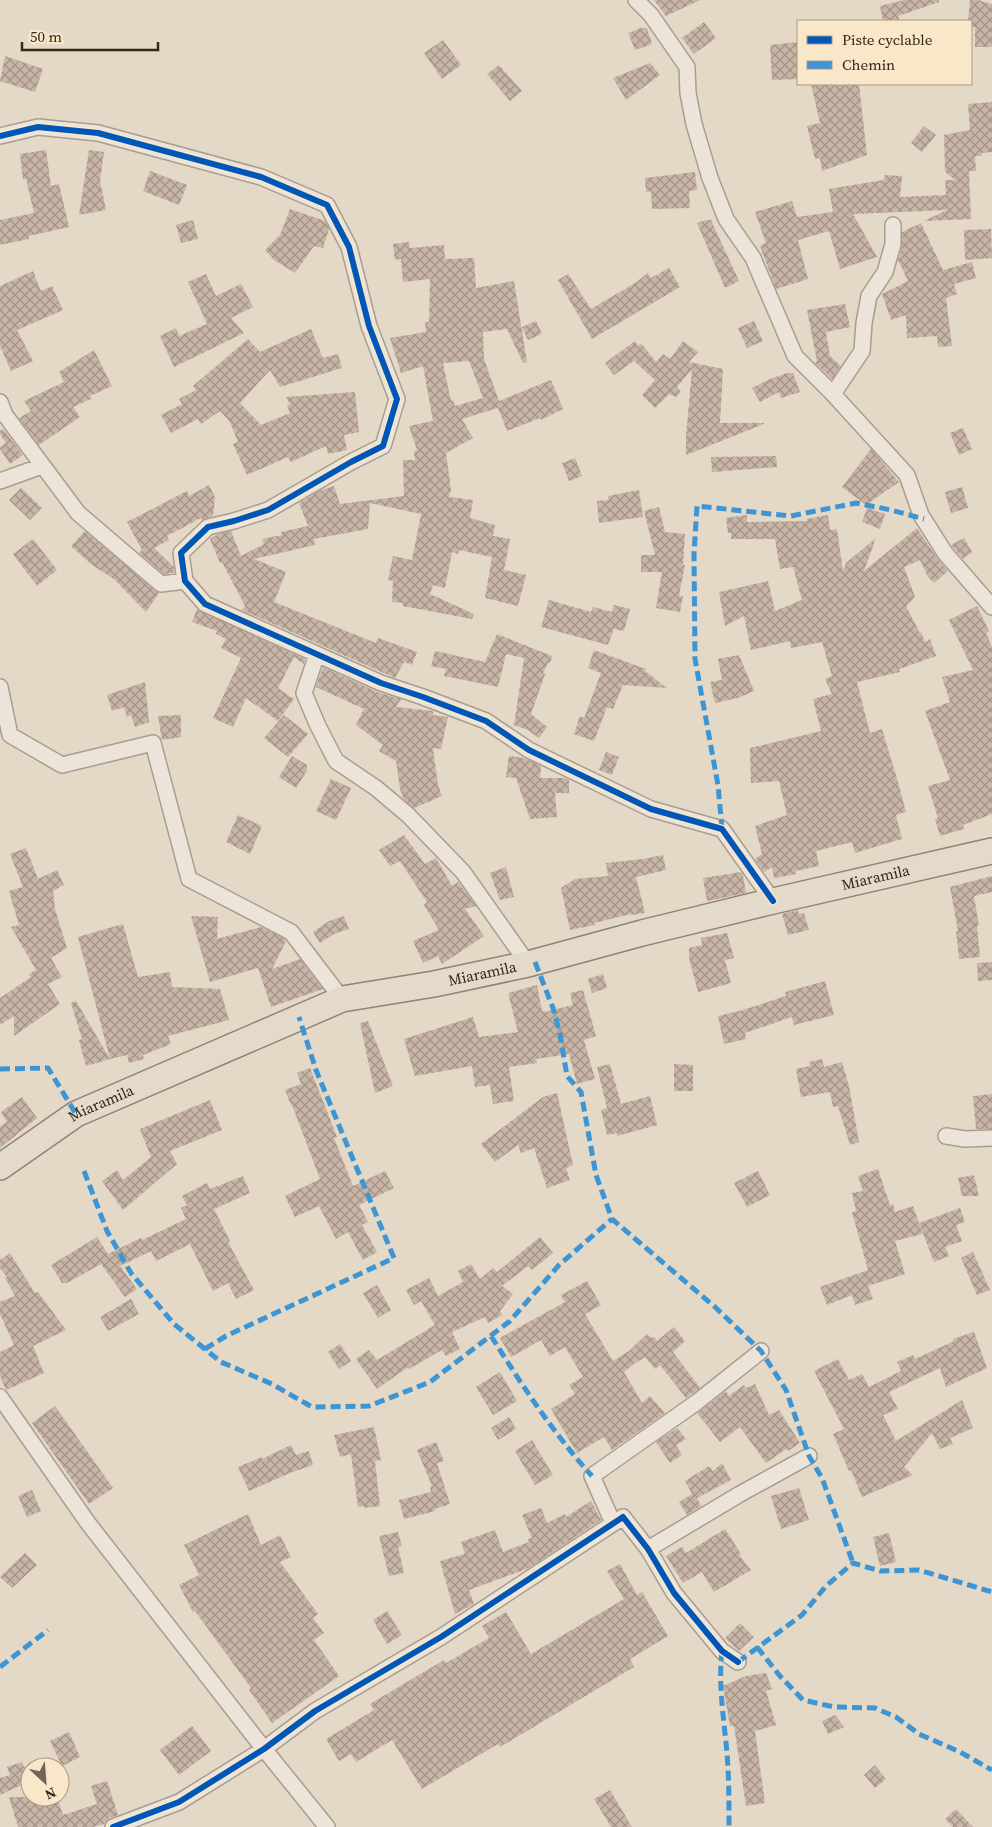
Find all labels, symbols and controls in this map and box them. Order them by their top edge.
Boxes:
scale bar [22,20,159,52]
legend [797,20,972,85]
text: 50 m [30,26,62,47]
text: Piste cyclable [842,29,933,50]
text: Chemin [842,54,895,75]
street label: Miaramila [839,859,912,895]
street label: Miaramila [446,956,519,991]
street label: Miaramila [64,1079,137,1126]
north arrow [20,1757,70,1807]
text: N [42,1782,60,1805]

